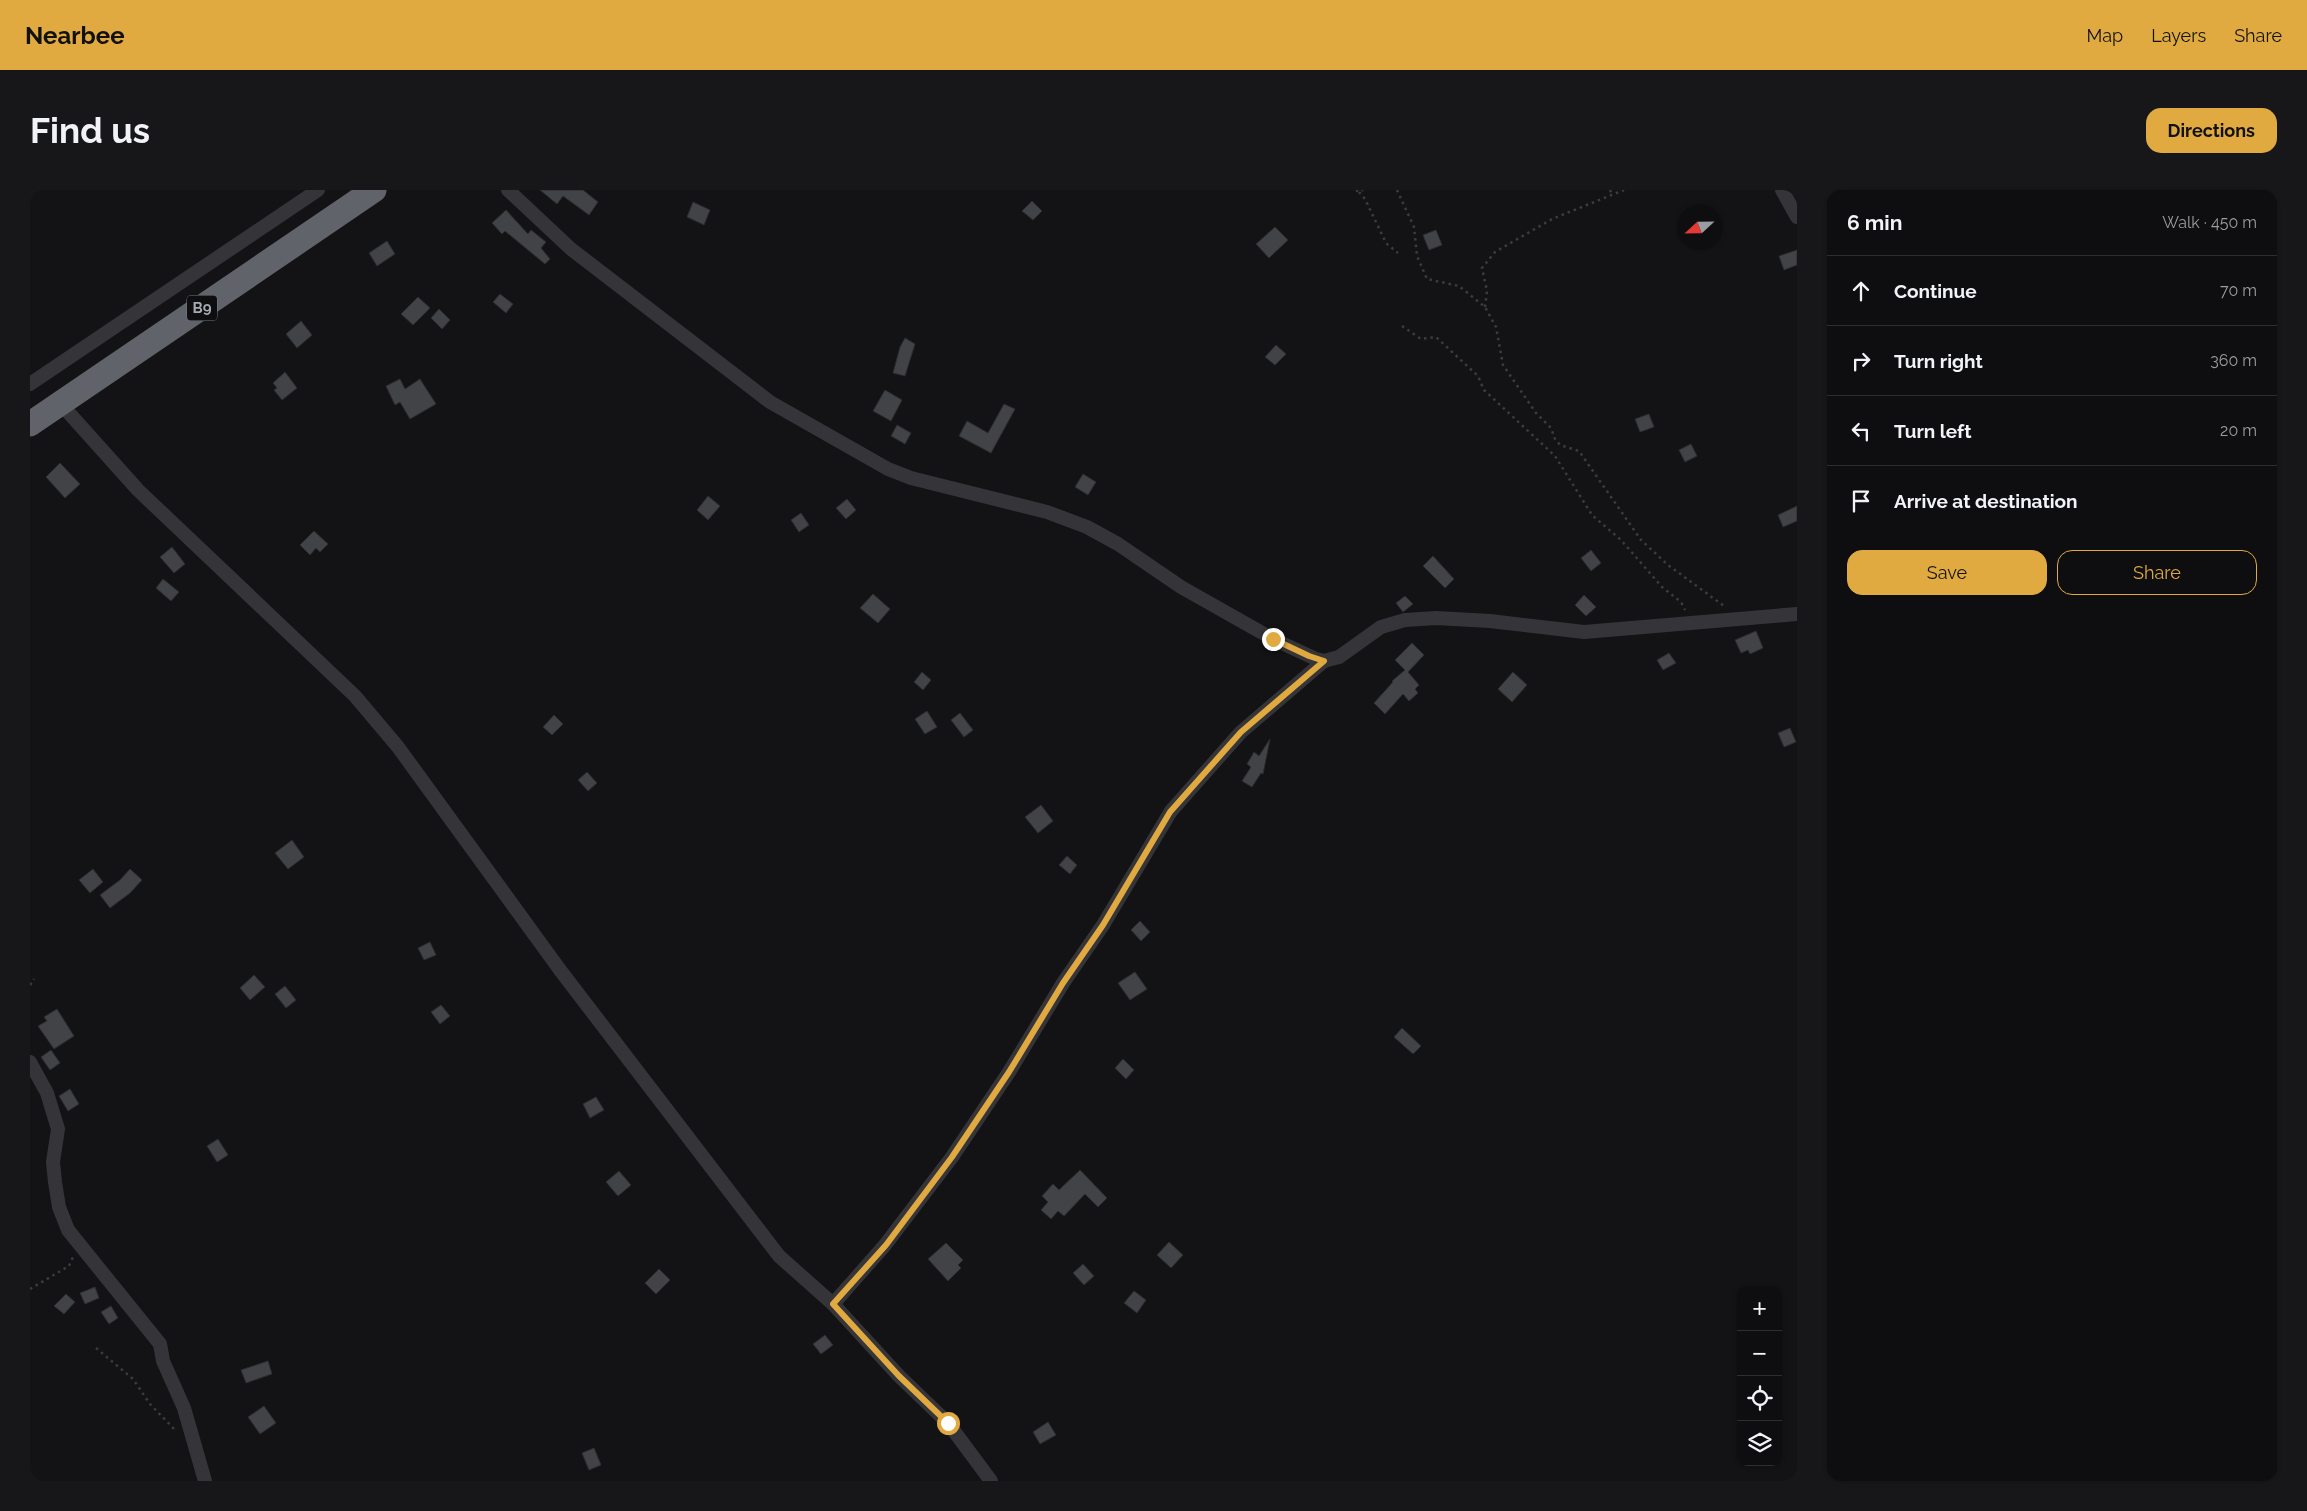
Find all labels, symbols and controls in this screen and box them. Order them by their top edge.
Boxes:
text: Nearbee [25,21,125,50]
text: Map [2087,25,2123,46]
text: Layers [2151,25,2206,46]
text: Share [2234,25,2282,46]
button: Directions [2146,108,2277,153]
text: Find us [30,110,150,151]
north arrow [1677,205,1722,250]
text: 6 min [1847,210,1902,235]
text: Walk · 450 m [2162,213,2257,232]
icon: ahead [1847,277,1875,305]
text: Continue [1894,280,1977,302]
text: 70 m [2220,281,2257,300]
road number: B9 [187,296,217,320]
icon: right [1847,347,1875,375]
text: Turn right [1894,350,1983,372]
text: 360 m [2210,351,2257,370]
icon: left [1847,417,1875,445]
text: Turn left [1894,420,1971,442]
text: 20 m [2220,421,2257,440]
icon: arrive [1847,487,1875,515]
text: Arrive at destination [1894,490,2078,512]
button: Save [1847,550,2047,595]
button: Share [2057,550,2257,595]
route end [1262,628,1285,651]
map controls [1737,1286,1782,1466]
button: + [1737,1286,1782,1331]
button: − [1737,1331,1782,1376]
button: locate [1737,1376,1782,1421]
route start [937,1412,960,1435]
button: layers [1737,1421,1782,1466]

